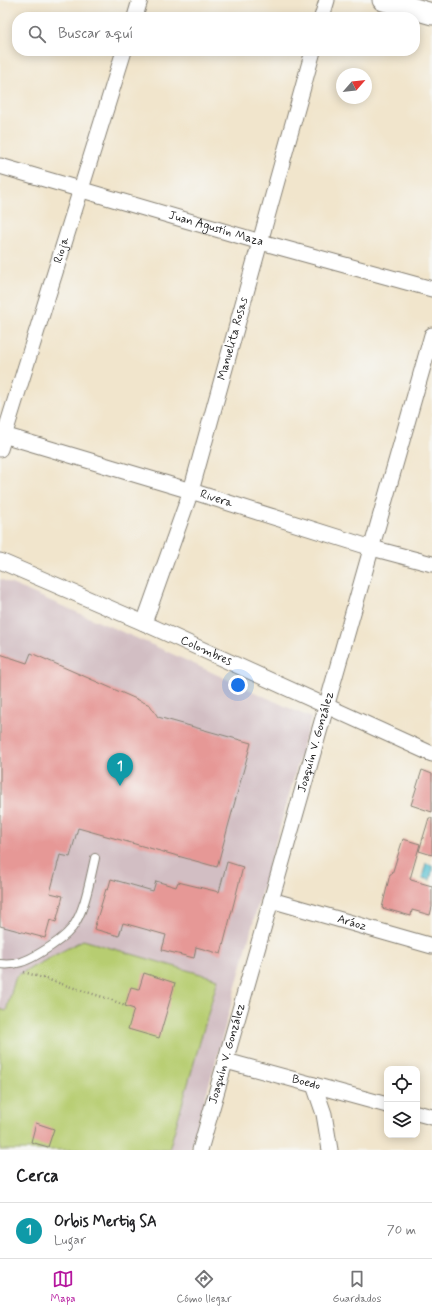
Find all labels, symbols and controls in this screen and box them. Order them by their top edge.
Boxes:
search box [12,12,420,56]
icon: search [26,23,48,45]
text: Buscar aquí [58,24,133,44]
north arrow [336,68,372,104]
street label: Juan Agustín Maza [167,208,266,250]
street label: Rioja [50,235,74,265]
street label: Manuelita Rosas [214,295,253,382]
street label: Rivera [198,486,236,512]
street label: Colombres [178,633,235,670]
your location [228,675,248,695]
street label: Joaquín V. González [294,690,338,794]
pin: 1 [107,753,133,786]
street label: Aráoz [335,911,368,935]
street label: Joaquín V. González [205,1001,249,1106]
map controls [384,1066,420,1138]
button: locate [384,1066,420,1102]
street label: Boedo [290,1071,322,1094]
button: layers [384,1102,420,1138]
text: Cerca [16,1165,59,1187]
text: Orbis Mertig SA [54,1212,157,1232]
text: 1 [26,1222,32,1239]
text: 70 m [387,1222,416,1239]
text: Lugar [54,1232,86,1249]
tab: Mapa [50,1268,76,1306]
tab: Cómo llegar [177,1268,232,1306]
tab: Guardados [333,1268,381,1306]

